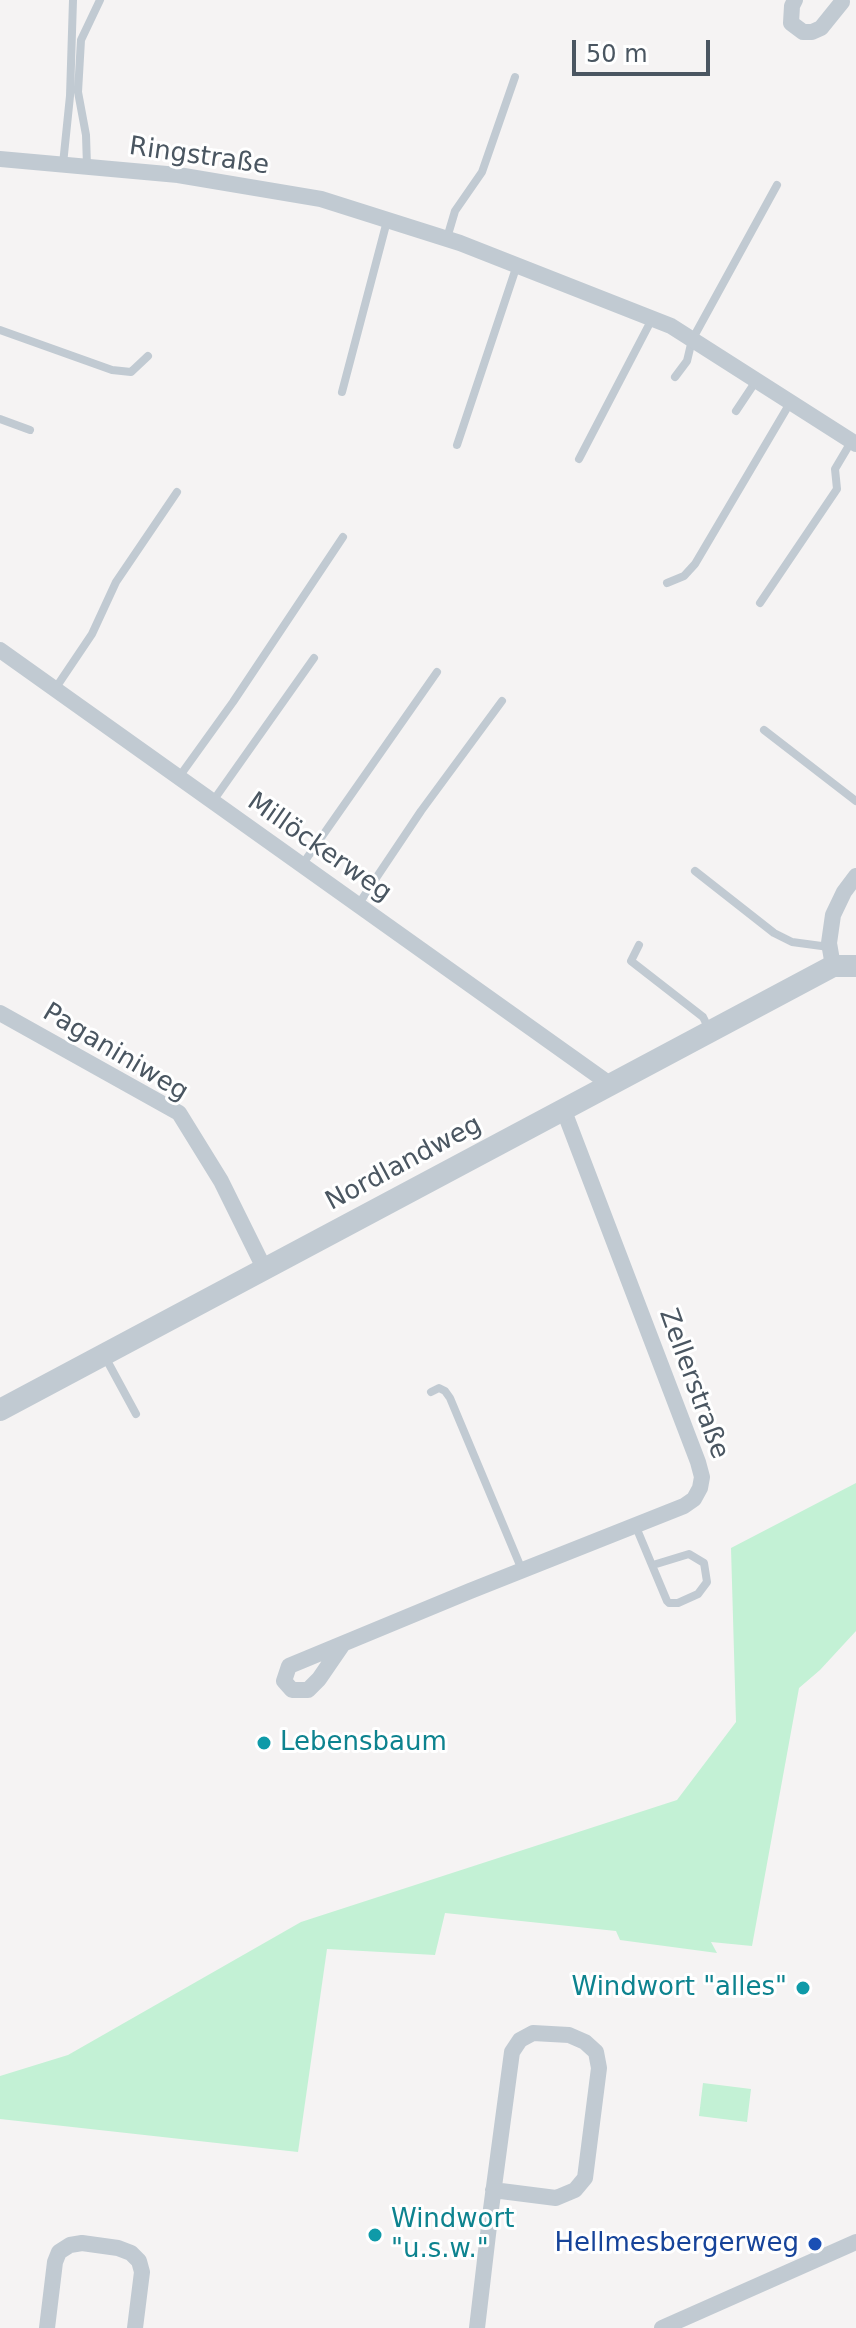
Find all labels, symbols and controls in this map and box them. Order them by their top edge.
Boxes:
scale bar [576,24,714,74]
text: 50 m [586,40,648,68]
street label: Ringstraße [127,132,271,182]
street label: Millöckerweg [241,787,397,909]
street label: Paganiniweg [37,997,193,1109]
street label: Nordlandweg [321,1110,487,1218]
street label: Zellerstraße [651,1305,735,1463]
place label: Lebensbaum [280,1727,447,1759]
marker: Lebensbaum [255,1734,273,1752]
place label: Windwort "alles" [571,1972,787,2004]
marker: Windwort "alles" [794,1979,812,1997]
place label: Windwort "u.s.w." [391,2204,514,2266]
marker: Windwort "u.s.w." [366,2226,384,2244]
place label: Hellmesbergerweg [554,2228,799,2260]
marker: Hellmesbergerweg [806,2235,824,2253]

